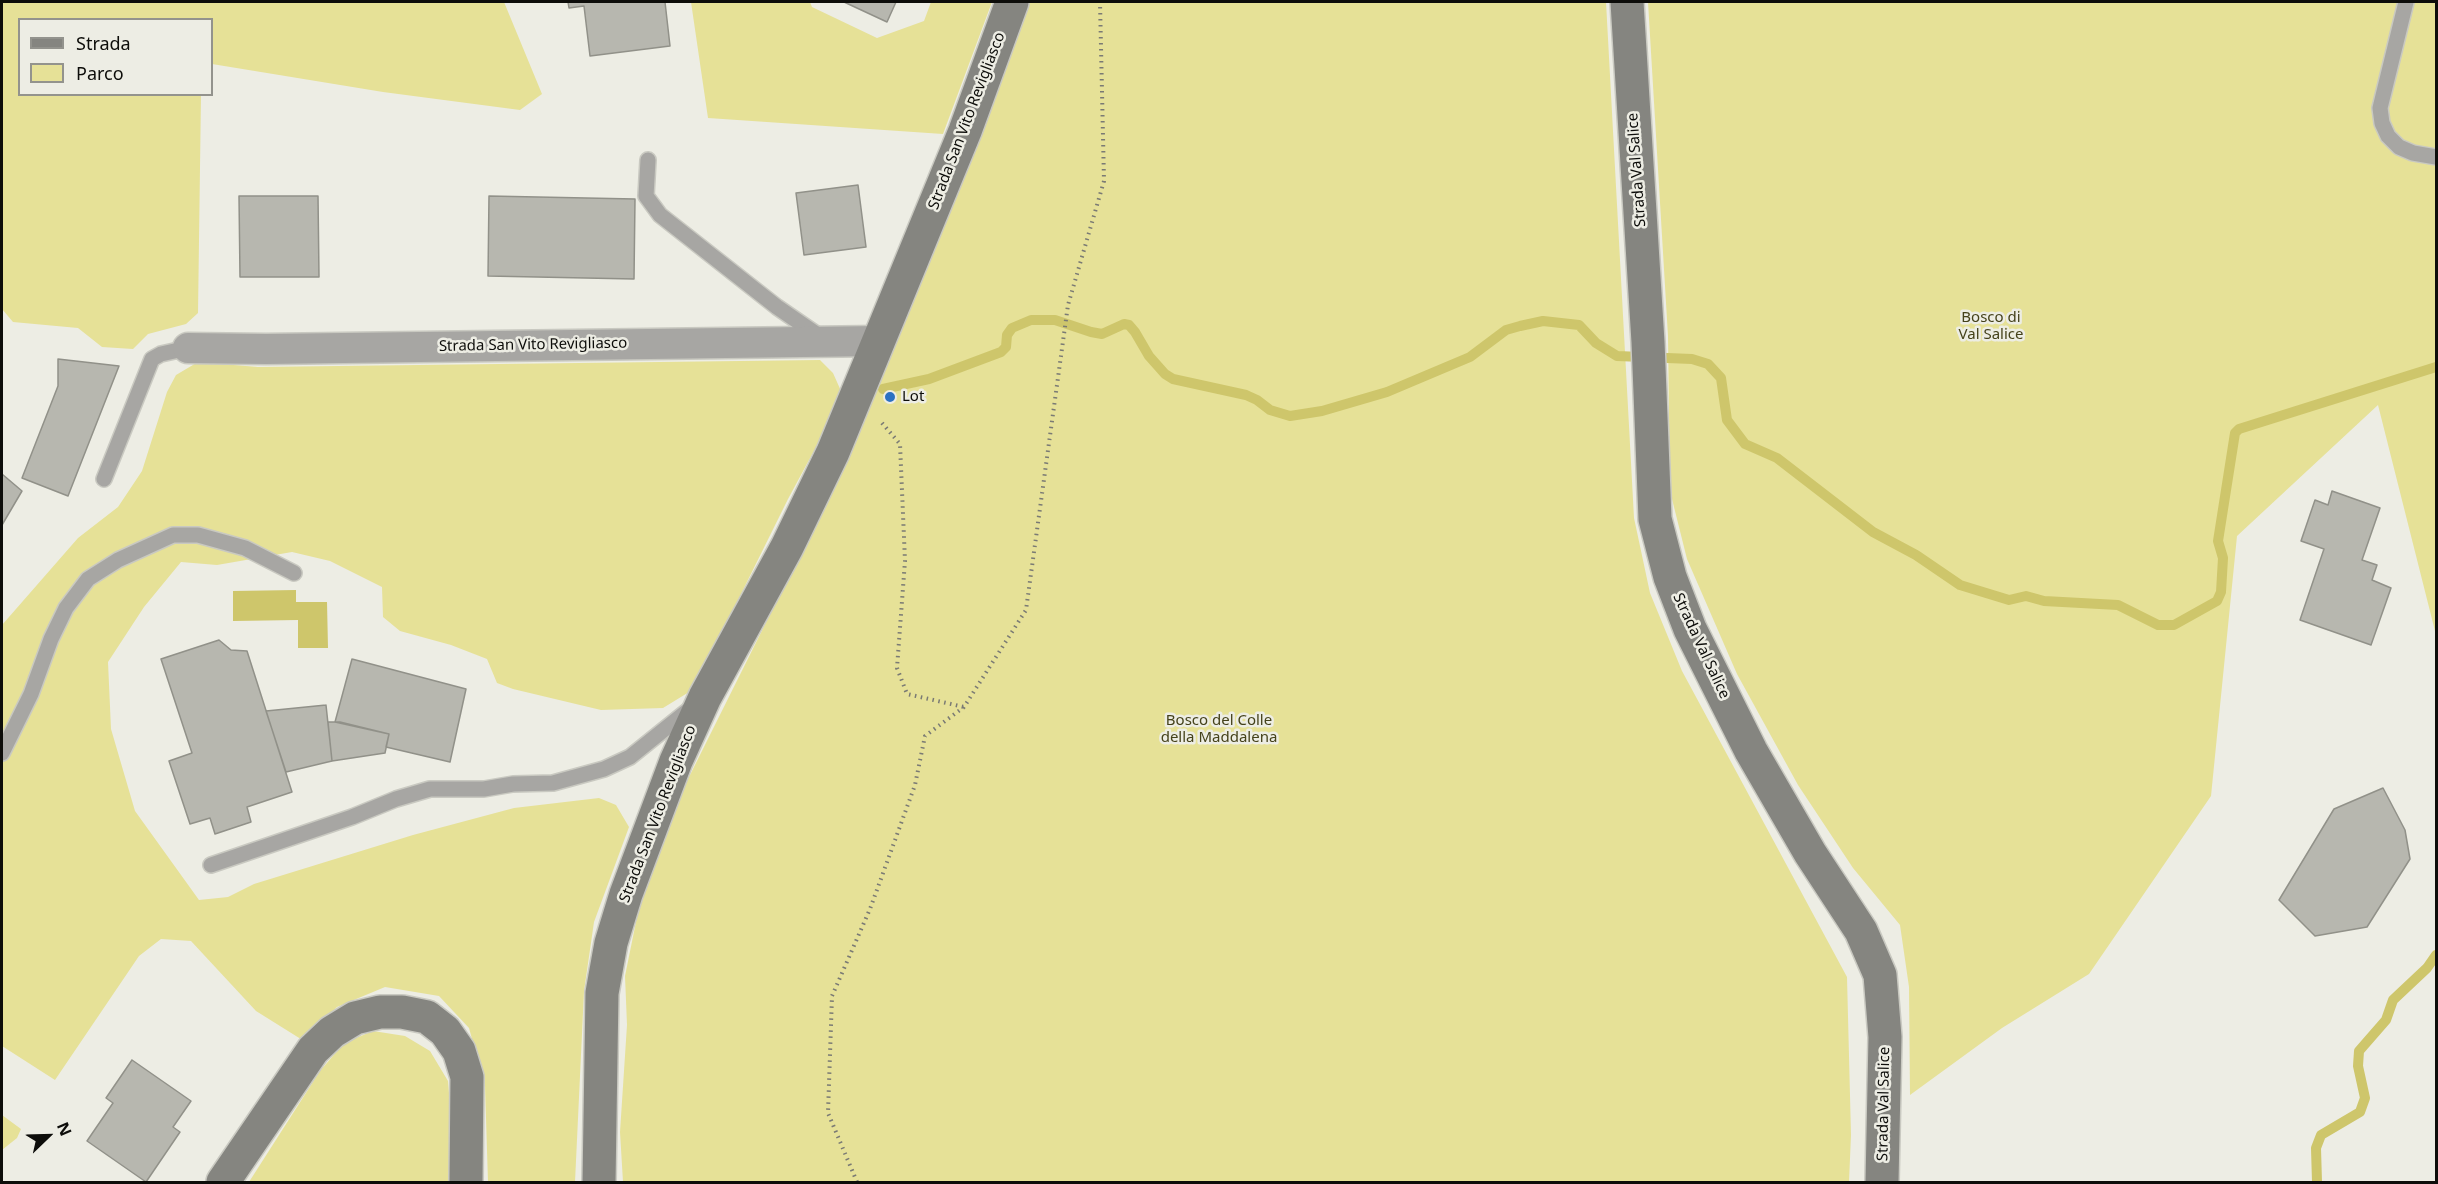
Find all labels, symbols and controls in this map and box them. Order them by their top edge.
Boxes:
legend [18,18,213,96]
street label: Strada San Vito Revigliasco [925,30,1009,212]
text: Strada [76,31,131,55]
text: Parco [76,61,124,85]
street label: Strada Val Salice [1624,112,1650,228]
park label: Bosco di Val Salice [1959,309,2023,344]
street label: Strada San Vito Revigliasco [439,334,627,356]
place label: Lot [902,388,924,406]
marker: Lot [883,390,897,404]
street label: Strada Val Salice [1669,590,1733,702]
park label: Bosco del Colle della Maddalena [1161,712,1277,747]
street label: Strada San Vito Revigliasco [616,723,700,905]
street label: Strada Val Salice [1874,1047,1894,1161]
north arrow [18,1106,78,1166]
text: N [52,1119,77,1139]

